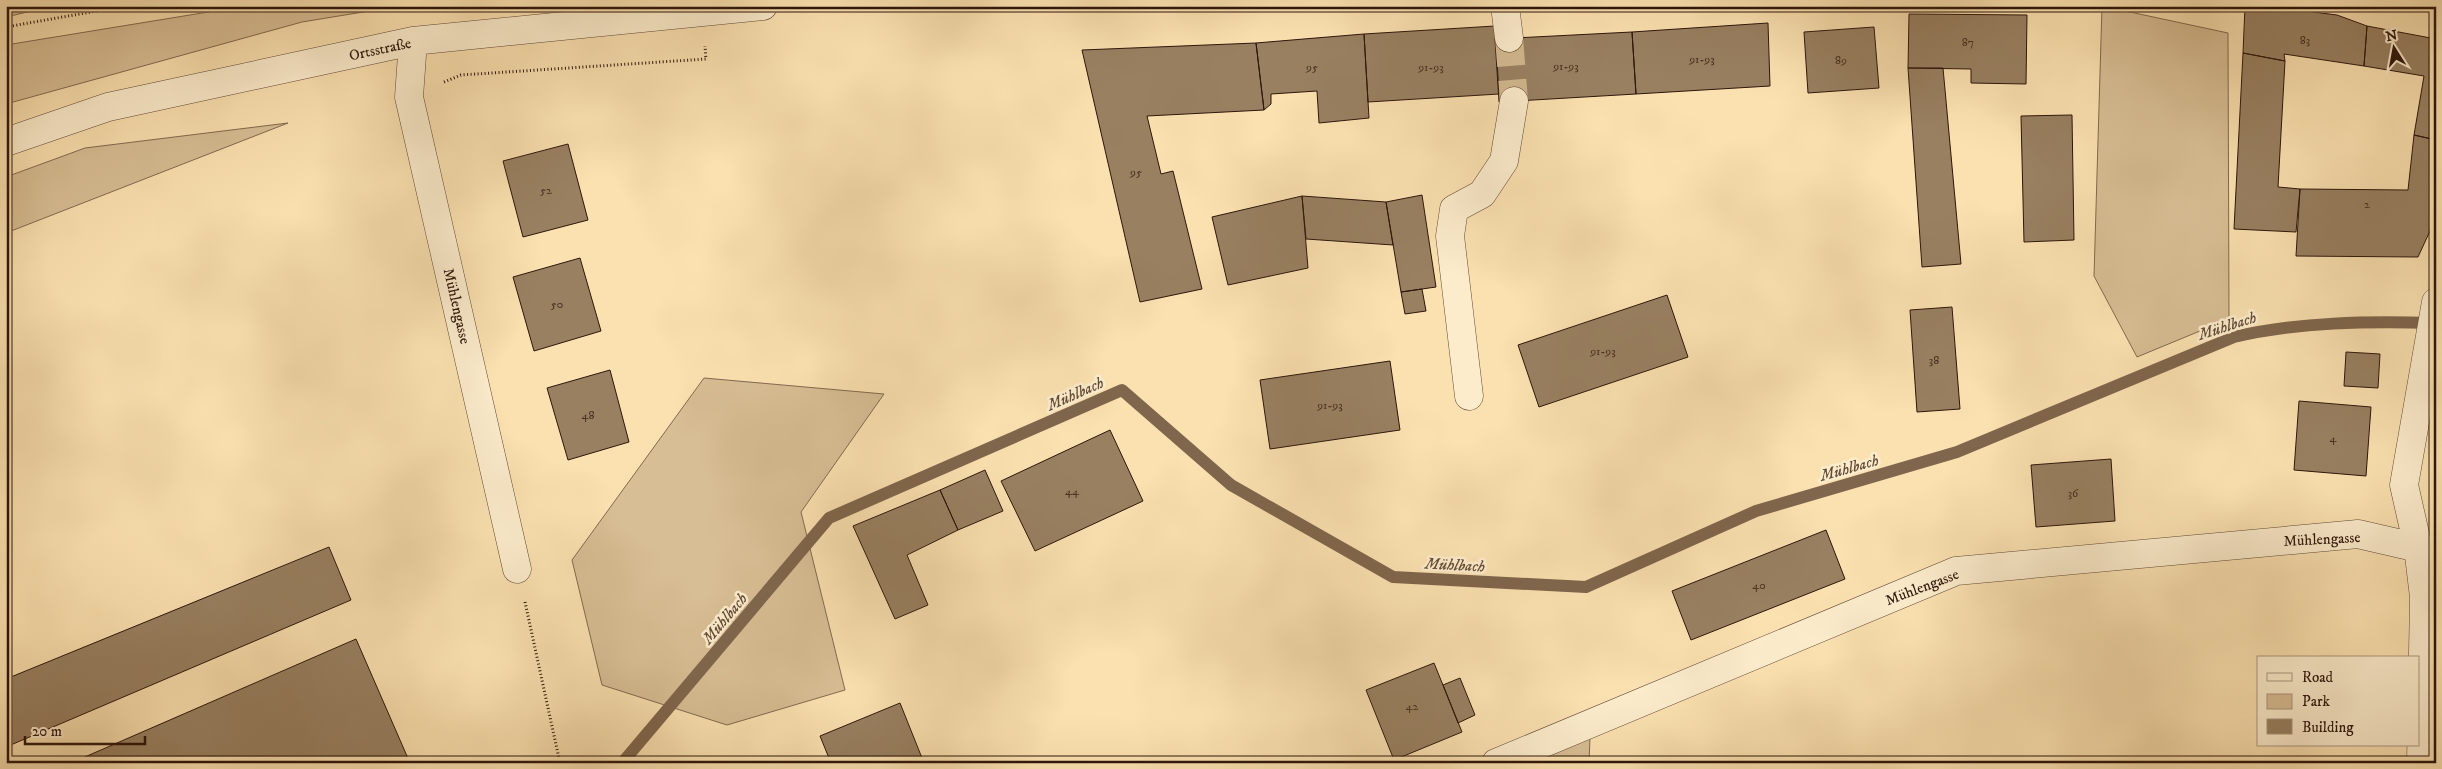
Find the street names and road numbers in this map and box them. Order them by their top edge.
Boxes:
street label: Ortsstraße [347,34,413,65]
street label: Mühlengasse [439,266,474,346]
street label: Mühlengasse [2283,528,2361,551]
street label: Mühlengasse [1883,565,1962,610]

